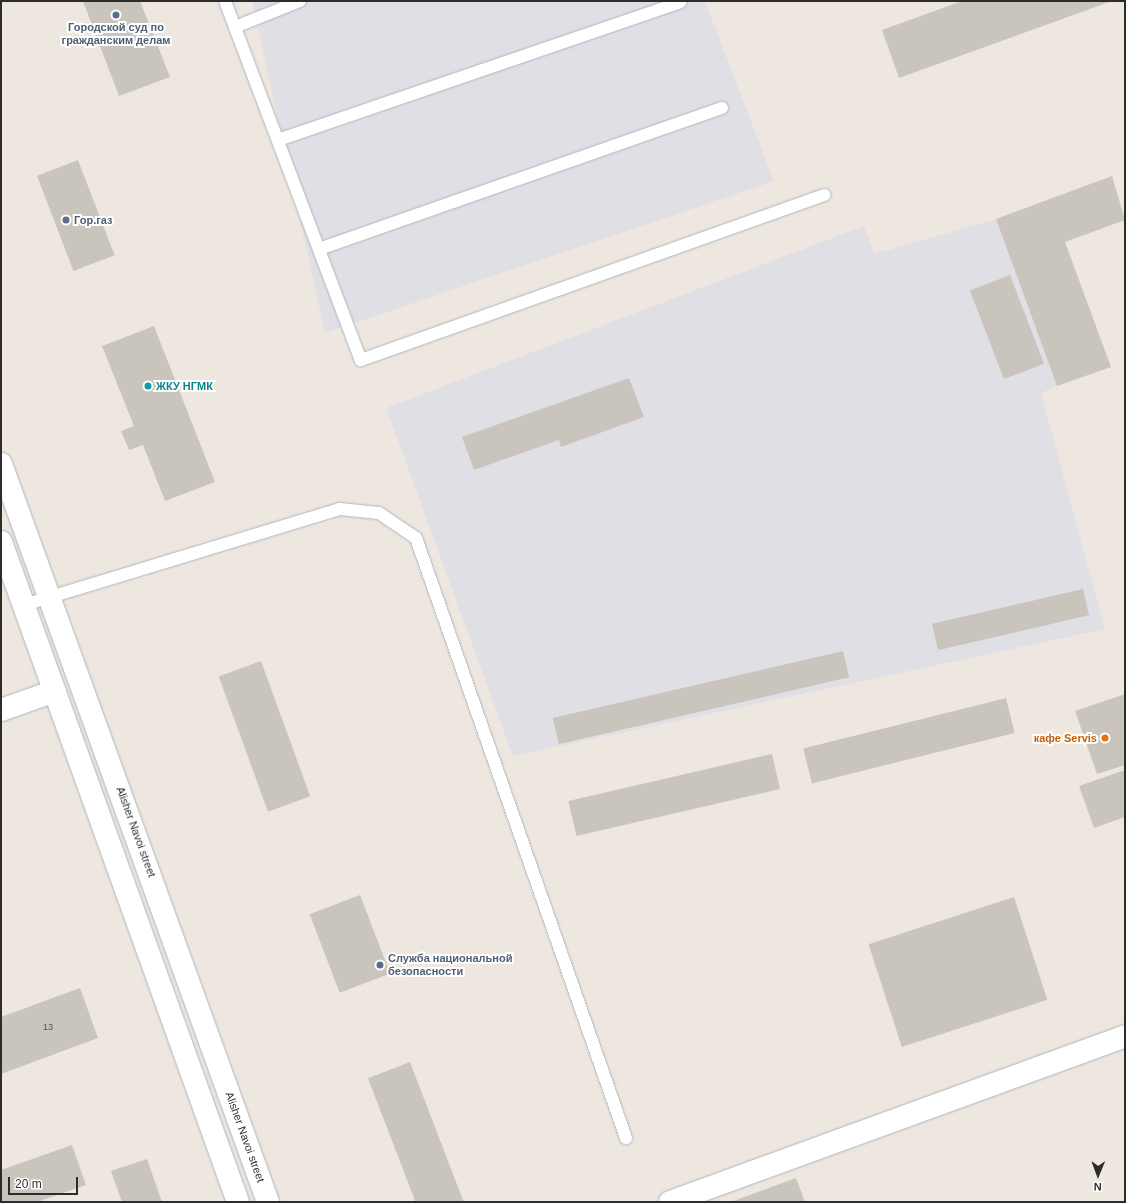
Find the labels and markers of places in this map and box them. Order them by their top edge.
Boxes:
marker: Городской суд по гражданским делам [111,10,121,20]
place label: Городской суд по гражданским делам [62,21,170,47]
place label: Гор.газ [74,213,112,227]
marker: Гор.газ [61,215,71,225]
place label: ЖКУ НГМК [156,379,213,393]
marker: ЖКУ НГМК [143,381,153,391]
place label: кафе Servis [1034,731,1097,745]
marker: кафе Servis [1100,733,1110,743]
place label: Служба национальной безопасности [388,952,512,978]
marker: Служба национальной безопасности [375,960,385,970]

